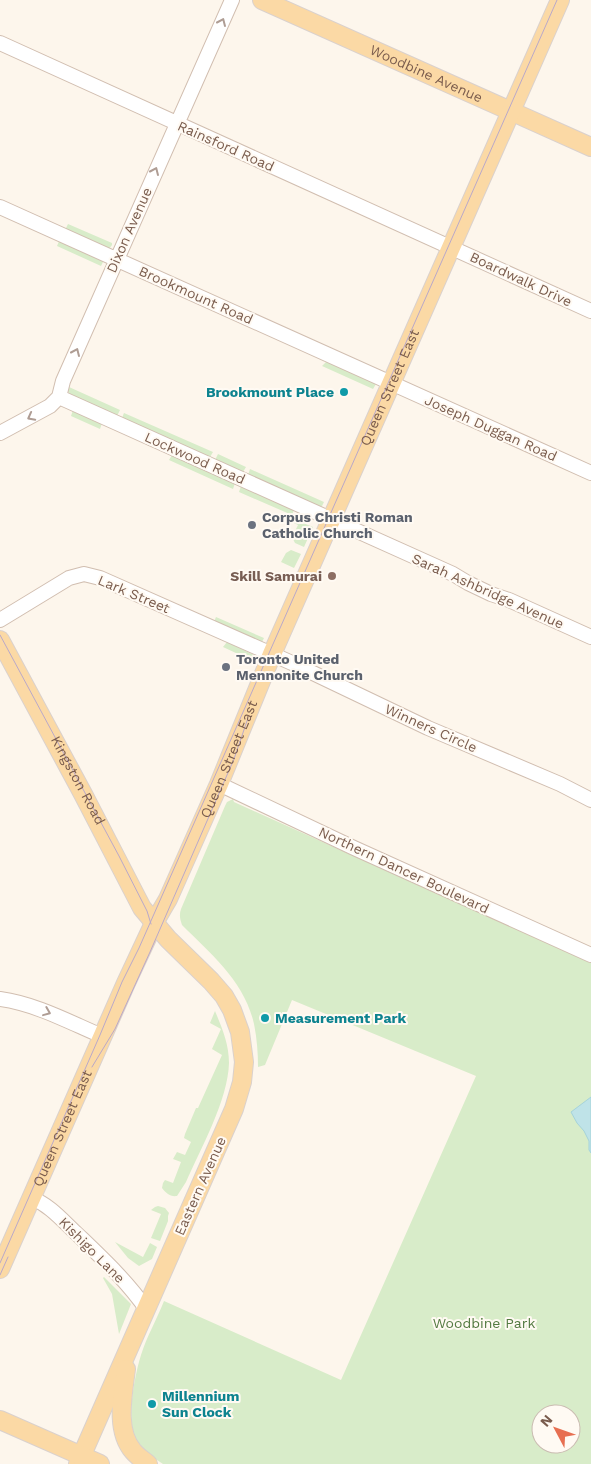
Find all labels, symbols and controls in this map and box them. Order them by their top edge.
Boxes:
one-way arrow [215,18,226,27]
street label: Woodbine Avenue [368,41,485,106]
street label: Rainsford Road [175,118,277,174]
one-way arrow [149,167,160,176]
street label: Dixon Avenue [103,185,155,275]
street label: Boardwalk Drive [467,248,575,310]
street label: Brookmount Road [136,263,256,327]
street label: Queen Street East [357,326,422,448]
one-way arrow [69,348,80,357]
place label: Brookmount Place [206,384,334,400]
marker: Brookmount Place [338,386,350,398]
street label: Joseph Duggan Road [422,392,560,464]
one-way arrow [27,411,36,421]
street label: Lockwood Road [142,429,248,487]
place label: Corpus Christi Roman Catholic Church [262,509,413,541]
marker: Corpus Christi Roman Catholic Church [246,519,258,531]
street label: Sarah Ashbridge Avenue [410,550,566,632]
place label: Skill Samurai [230,568,322,584]
marker: Skill Samurai [326,570,338,582]
street label: Lark Street [96,572,172,616]
place label: Toronto United Mennonite Church [236,651,363,683]
marker: Toronto United Mennonite Church [220,661,232,673]
street label: Queen Street East [197,698,260,820]
street label: Winners Circle [382,701,480,755]
street label: Kingston Road [48,733,109,827]
street label: Northern Dancer Boulevard [316,823,492,917]
one-way arrow [42,1006,51,1017]
place label: Measurement Park [275,1010,407,1026]
marker: Measurement Park [259,1012,271,1024]
street label: Queen Street East [29,1067,95,1189]
street label: Eastern Avenue [171,1134,229,1238]
street label: Kishigo Lane [56,1214,128,1286]
park label: Woodbine Park [433,1315,535,1331]
place label: Millennium Sun Clock [162,1388,239,1420]
marker: Millennium Sun Clock [146,1398,158,1410]
north arrow [531,1404,581,1454]
text: N [537,1411,556,1430]

